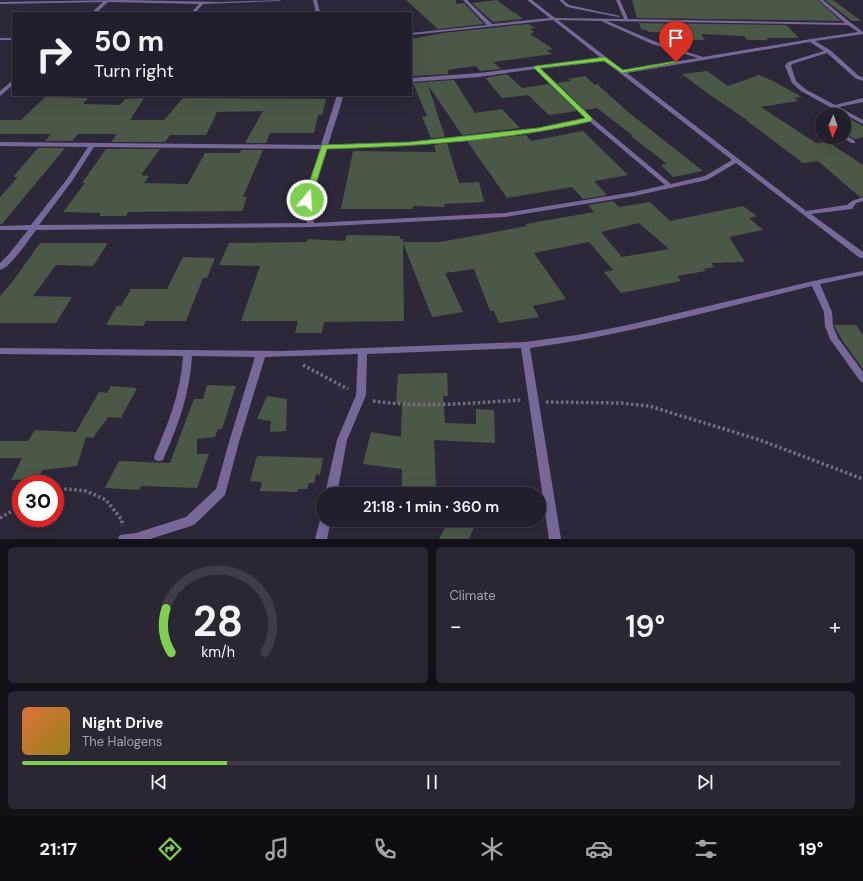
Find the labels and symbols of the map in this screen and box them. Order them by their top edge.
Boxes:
pin [659,21,693,62]
north arrow [815,108,851,144]
position arrow [286,179,328,221]
speed limit sign: 30 [12,475,64,527]

